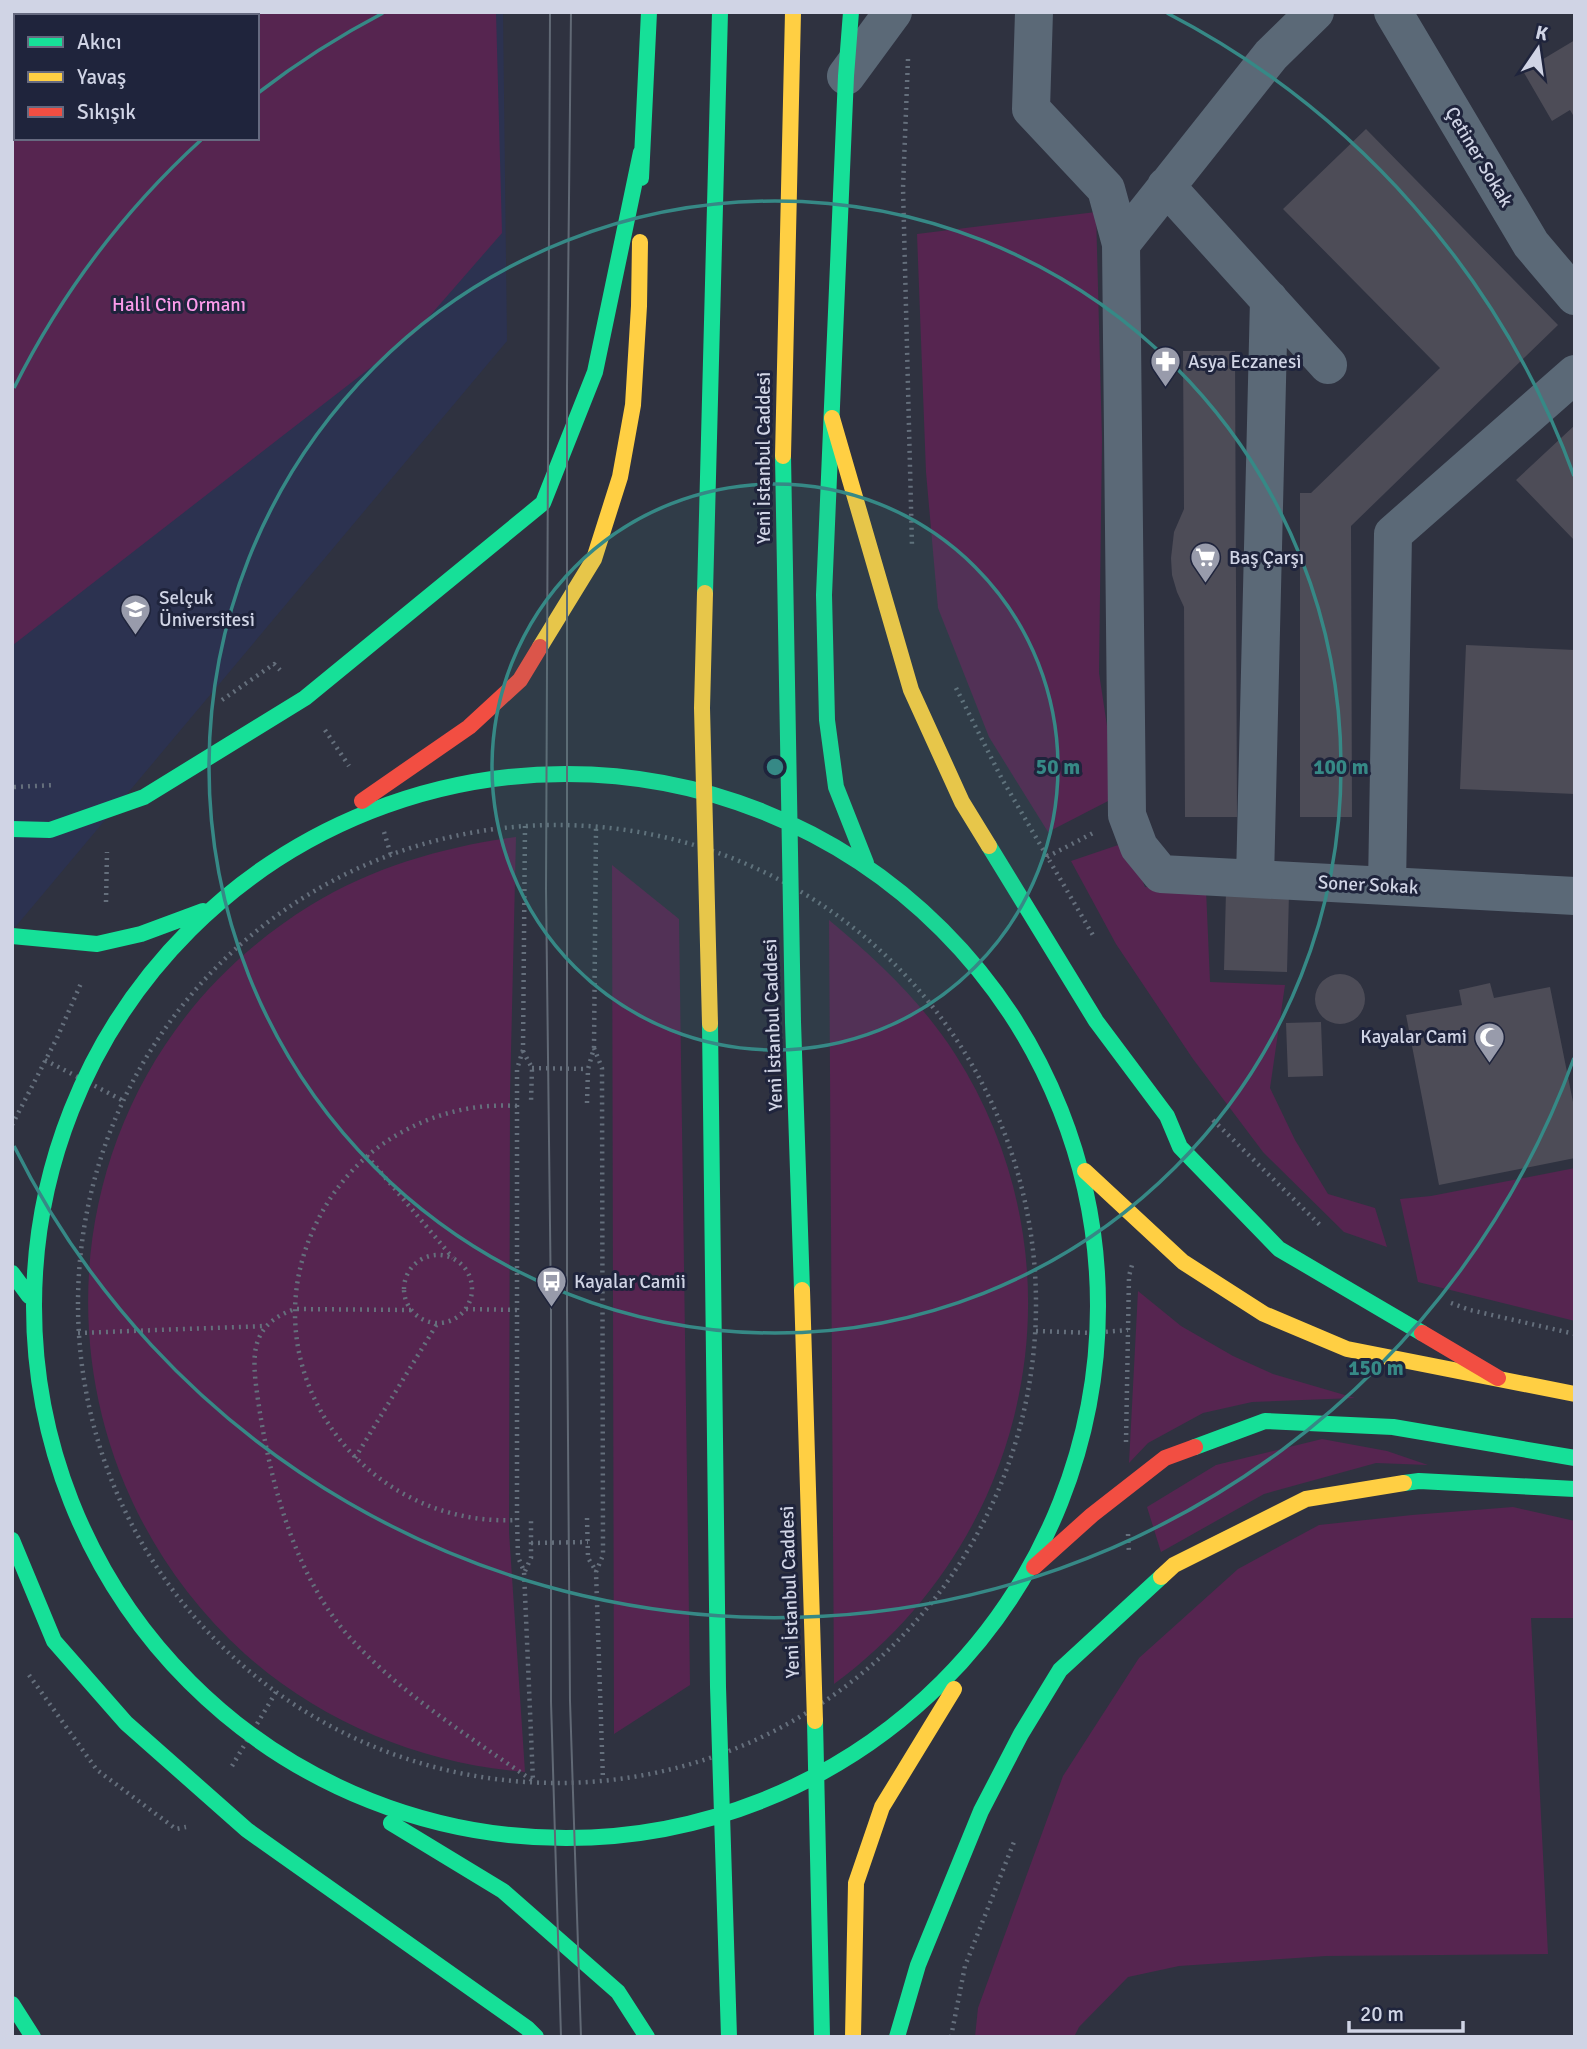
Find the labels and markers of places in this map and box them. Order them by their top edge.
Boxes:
pharmacy icon: Asya Eczanesi [1148,345,1182,389]
place label: Asya Eczanesi [1188,350,1301,374]
supermarket icon: Baş Çarşı [1189,541,1223,585]
place label: Baş Çarşı [1229,546,1304,570]
place label: Selçuk Üniversitesi [159,586,255,632]
school or university icon: Selçuk Üniversitesi [119,592,153,636]
centre of rings [763,755,787,779]
mosque icon: Kayalar Cami [1473,1020,1507,1064]
place label: Kayalar Cami [1360,1025,1467,1049]
bus stop icon: Kayalar Camii [534,1265,568,1309]
place label: Kayalar Camii [574,1270,686,1294]

